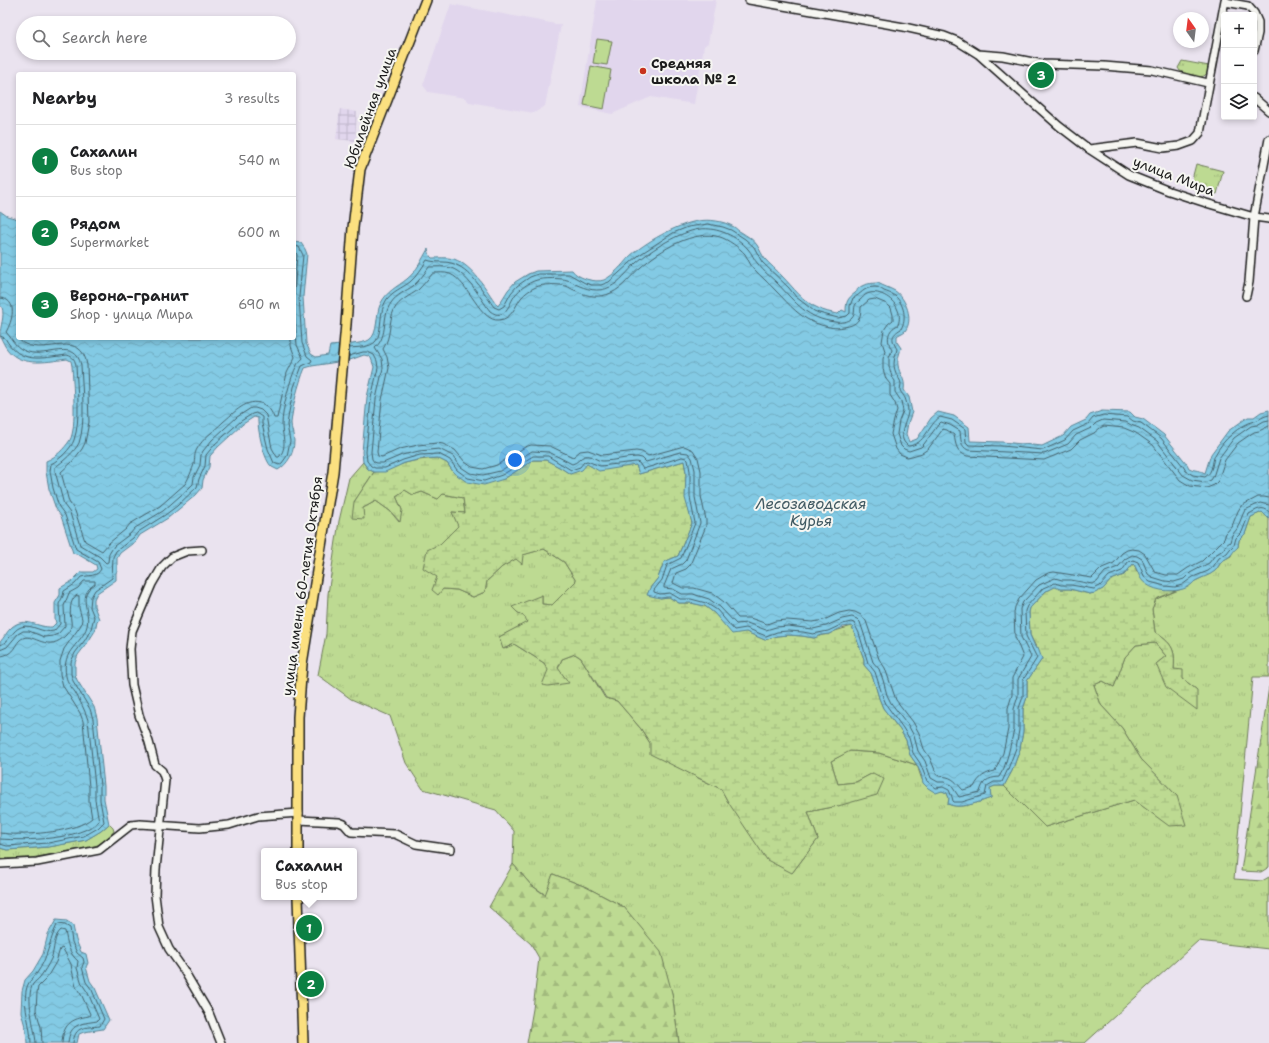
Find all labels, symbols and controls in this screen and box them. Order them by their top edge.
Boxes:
north arrow [1173,12,1209,48]
map controls [1221,12,1257,120]
button: + [1221,12,1257,48]
search box [16,16,296,60]
icon: search [30,27,52,49]
text: Search here [62,28,148,48]
street label: Юбилейная улица [340,45,400,171]
button: − [1221,48,1257,84]
place label: Средняя школа № 2 [651,54,737,88]
pin: 3 [1028,60,1054,90]
marker: Средняя школа № 2 [638,66,648,76]
button: layers [1221,84,1257,120]
text: Nearby [32,87,97,109]
text: 3 results [224,90,280,107]
text: Сахалин [70,142,137,162]
text: 1 [42,152,48,169]
text: 540 m [239,152,280,169]
street label: улица Мира [1130,152,1218,200]
text: Bus stop [70,162,122,179]
text: Рядом [70,214,120,234]
text: 2 [40,224,50,241]
text: 600 m [237,224,280,241]
text: Supermarket [70,234,149,251]
text: Верона-гранит [70,286,189,306]
text: 3 [40,296,50,313]
text: 690 m [238,296,280,313]
text: Shop · улица Мира [70,306,193,323]
your location [505,450,525,470]
street label: улица имени 60-летия Октября [278,475,326,697]
water label: Лесозаводская Курья [755,494,866,531]
popup [261,848,357,900]
text: Сахалин [275,856,343,876]
text: Bus stop [275,876,328,893]
pin: 1 [296,913,322,943]
pin: 2 [298,969,324,999]

